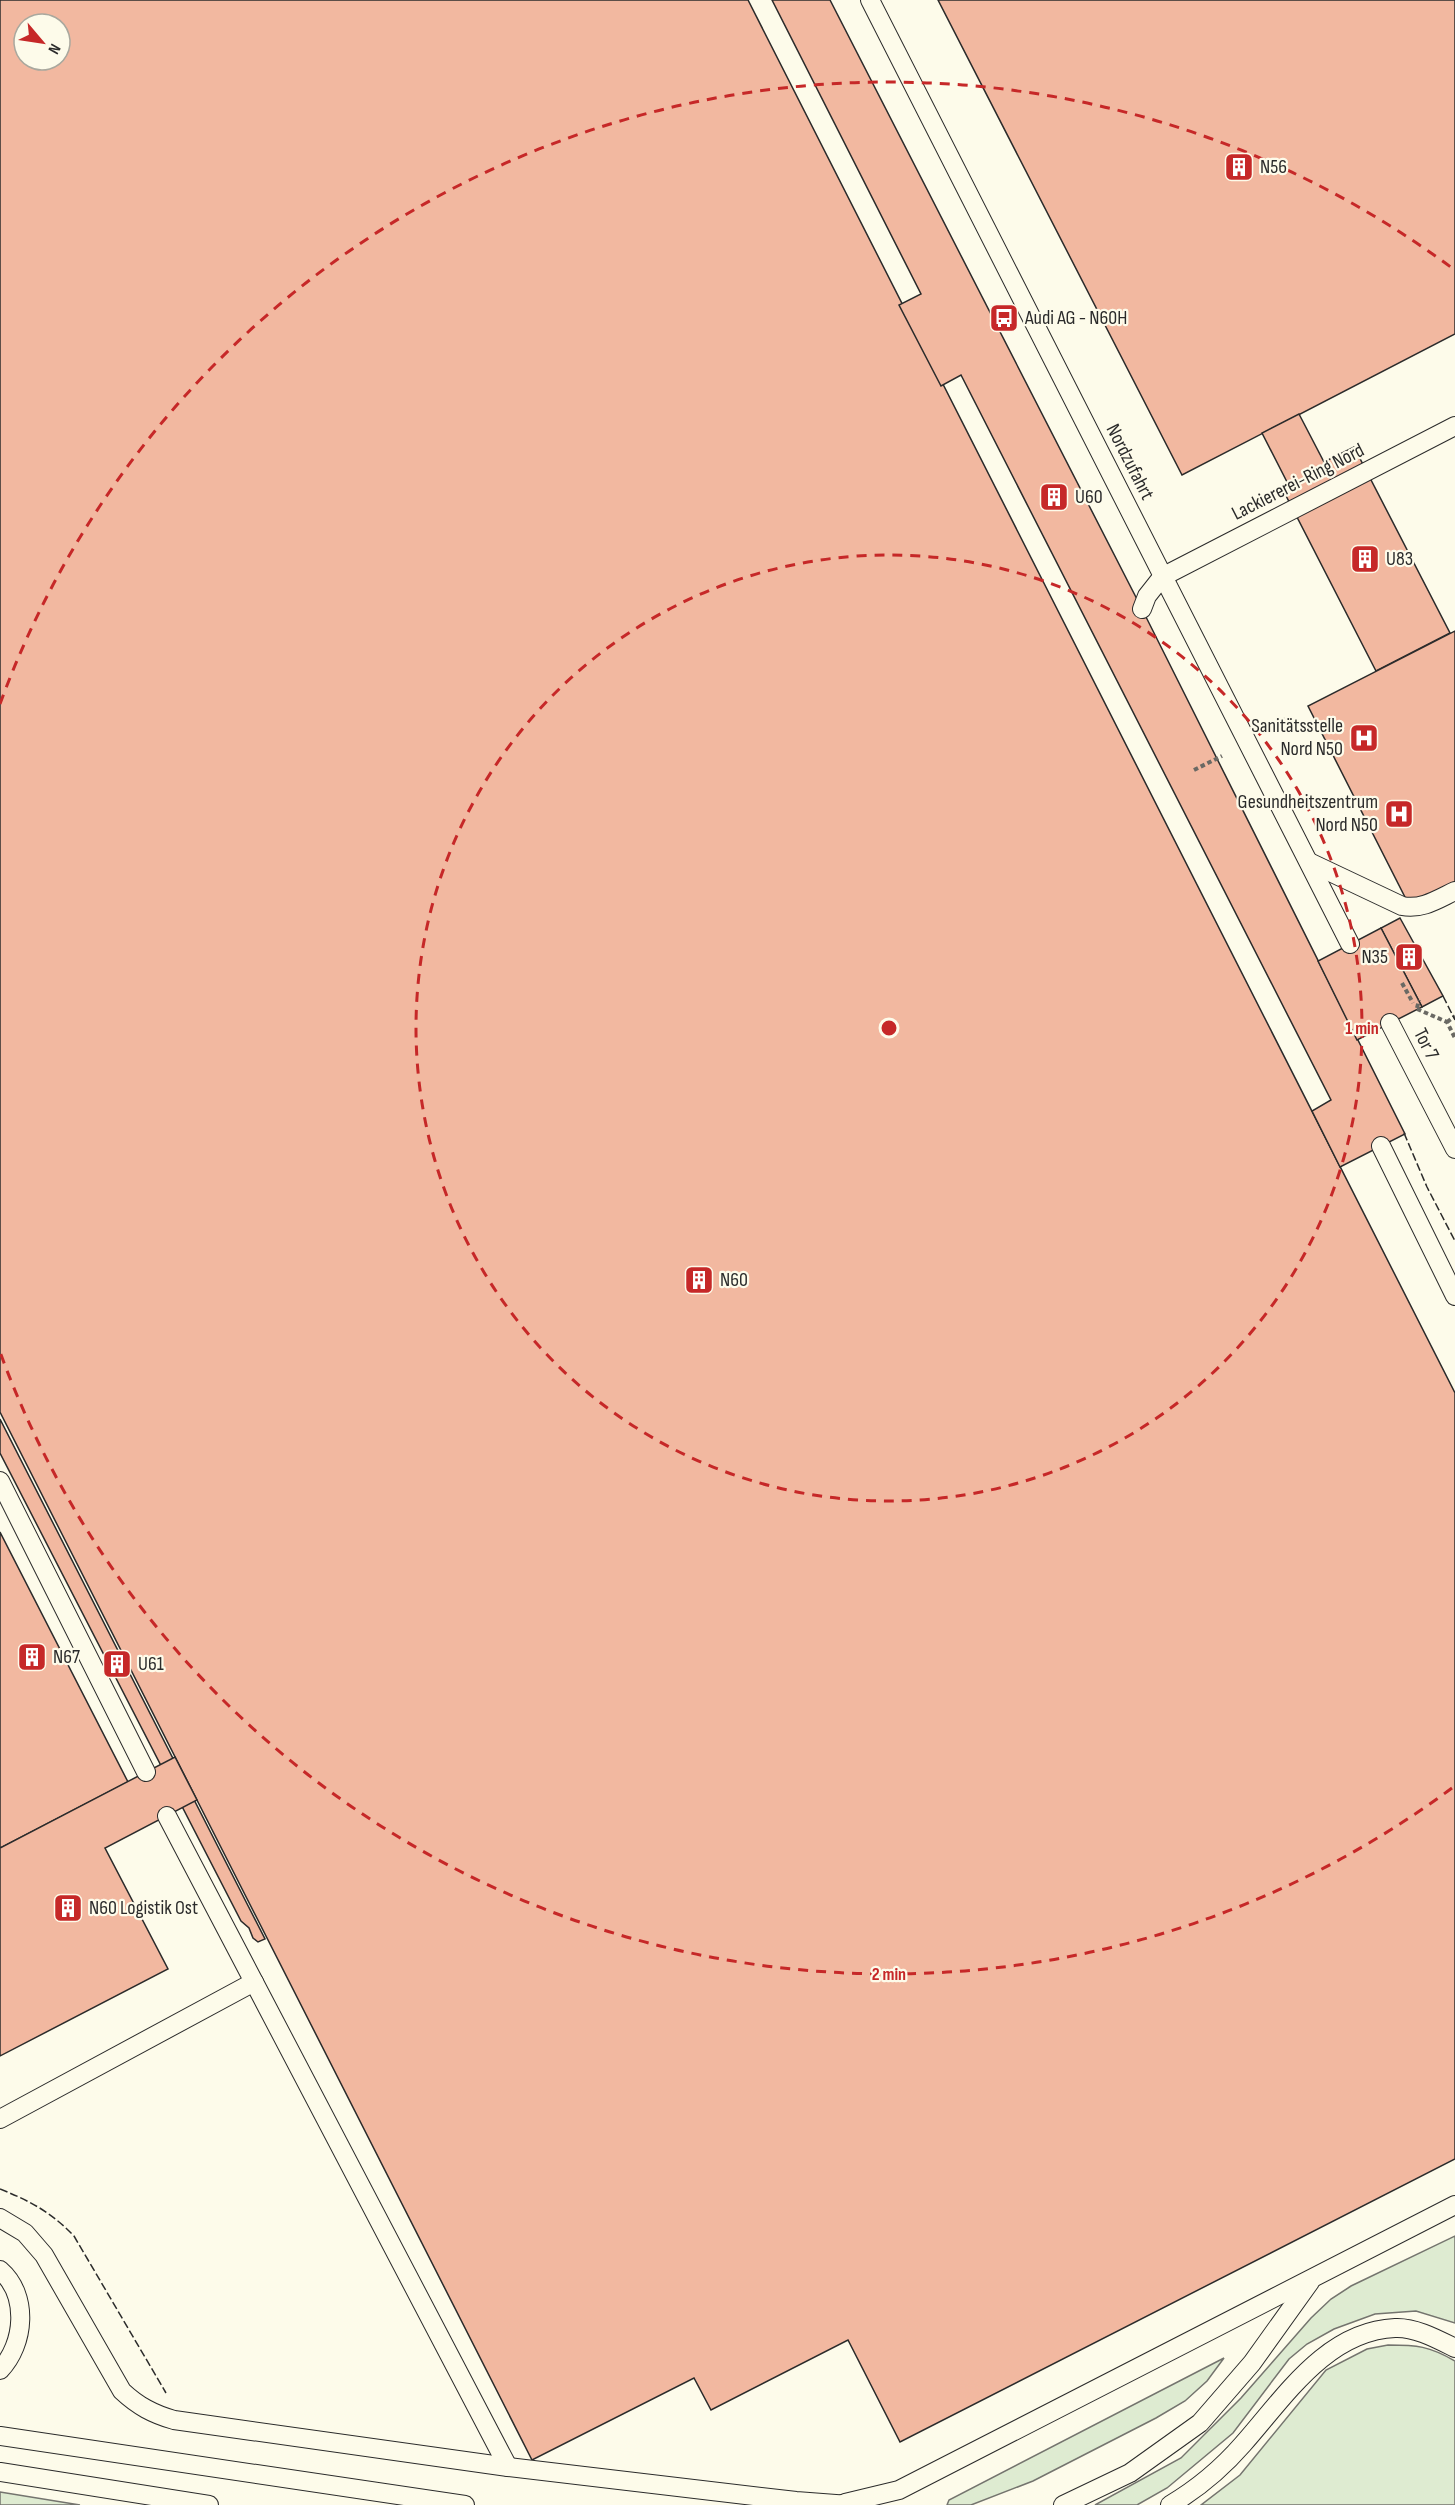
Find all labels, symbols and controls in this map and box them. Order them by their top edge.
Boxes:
north arrow [12,12,72,72]
text: N [43,40,64,57]
building icon: N56 [1223,151,1255,183]
place label: N56 [1260,155,1287,179]
bus stop icon: Audi AG - N60H [988,302,1020,334]
place label: Audi AG - N60H [1024,306,1127,330]
street label: Nordzufahrt [1101,420,1159,504]
street label: Lackiererei-Ring Nord [1228,438,1368,526]
building icon: U60 [1038,481,1070,513]
place label: U60 [1075,485,1103,509]
building icon: U83 [1349,543,1381,575]
place label: U83 [1386,547,1413,571]
place label: Sanitätsstelle Nord N50 [1251,714,1343,761]
hospital icon: Sanitätsstelle Nord N50 [1348,722,1380,754]
place label: Gesundheitszentrum Nord N50 [1238,790,1378,837]
hospital icon: Gesundheitszentrum Nord N50 [1383,798,1415,830]
building icon: N35 [1393,941,1425,973]
place label: N35 [1361,945,1388,969]
centre of rings [879,1018,899,1038]
text: 1 min [1345,1018,1379,1039]
street label: Tor 7 [1408,1024,1444,1064]
building icon: N60 [683,1264,715,1296]
place label: N60 [720,1268,748,1292]
building icon: N67 [16,1641,48,1673]
place label: N67 [53,1645,80,1669]
building icon: U61 [101,1648,133,1680]
place label: U61 [138,1652,164,1676]
building icon: N60 Logistik Ost [52,1892,84,1924]
place label: N60 Logistik Ost [89,1896,198,1920]
text: 2 min [872,1964,906,1985]

